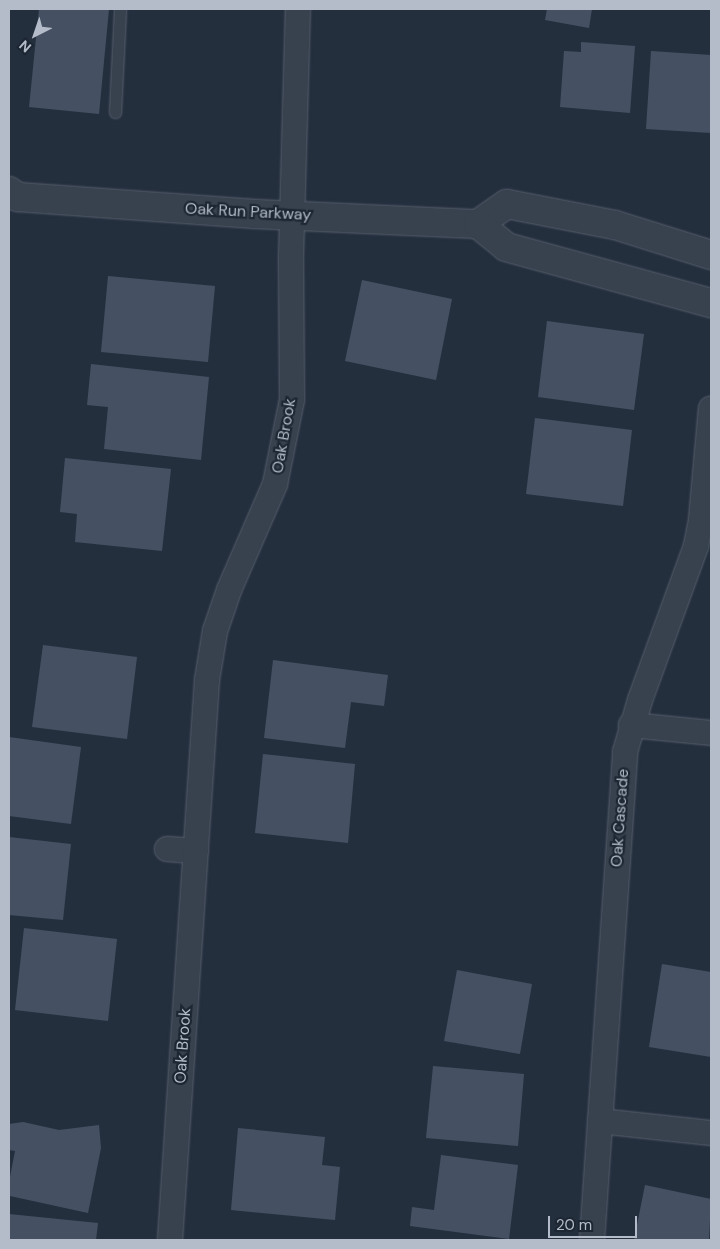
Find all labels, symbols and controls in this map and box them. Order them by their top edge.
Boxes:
north arrow [10,10,60,60]
text: N [15,36,35,56]
street label: Oak Run Parkway [184,199,312,225]
street label: Oak Brook [268,397,300,475]
street label: Oak Cascade [607,768,633,868]
street label: Oak Brook [171,1008,195,1084]
scale bar [550,1206,639,1238]
text: 20 m [556,1215,592,1235]

